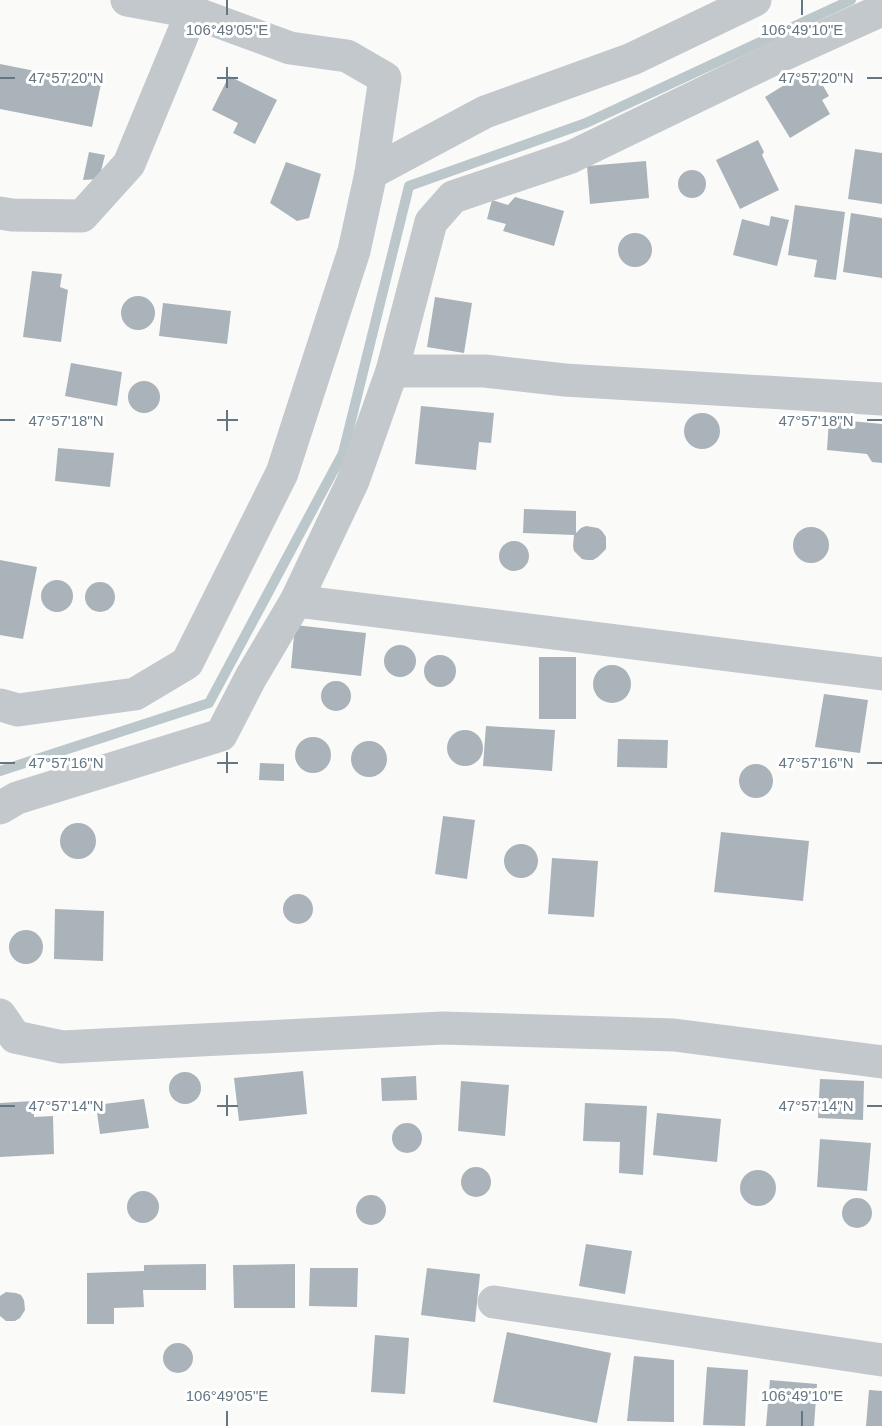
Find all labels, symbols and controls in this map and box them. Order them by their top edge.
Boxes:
text: 106°49'05"E [186,21,268,38]
text: 106°49'10"E [761,21,843,38]
text: 47°57'20"N [28,69,104,86]
text: 47°57'20"N [778,69,854,86]
text: 47°57'18"N [28,412,104,429]
text: 47°57'18"N [778,412,854,429]
text: 47°57'16"N [28,754,104,771]
text: 47°57'16"N [778,754,854,771]
text: 47°57'14"N [28,1097,104,1114]
text: 47°57'14"N [778,1097,854,1114]
text: 106°49'05"E [186,1387,268,1404]
text: 106°49'10"E [761,1387,843,1404]

